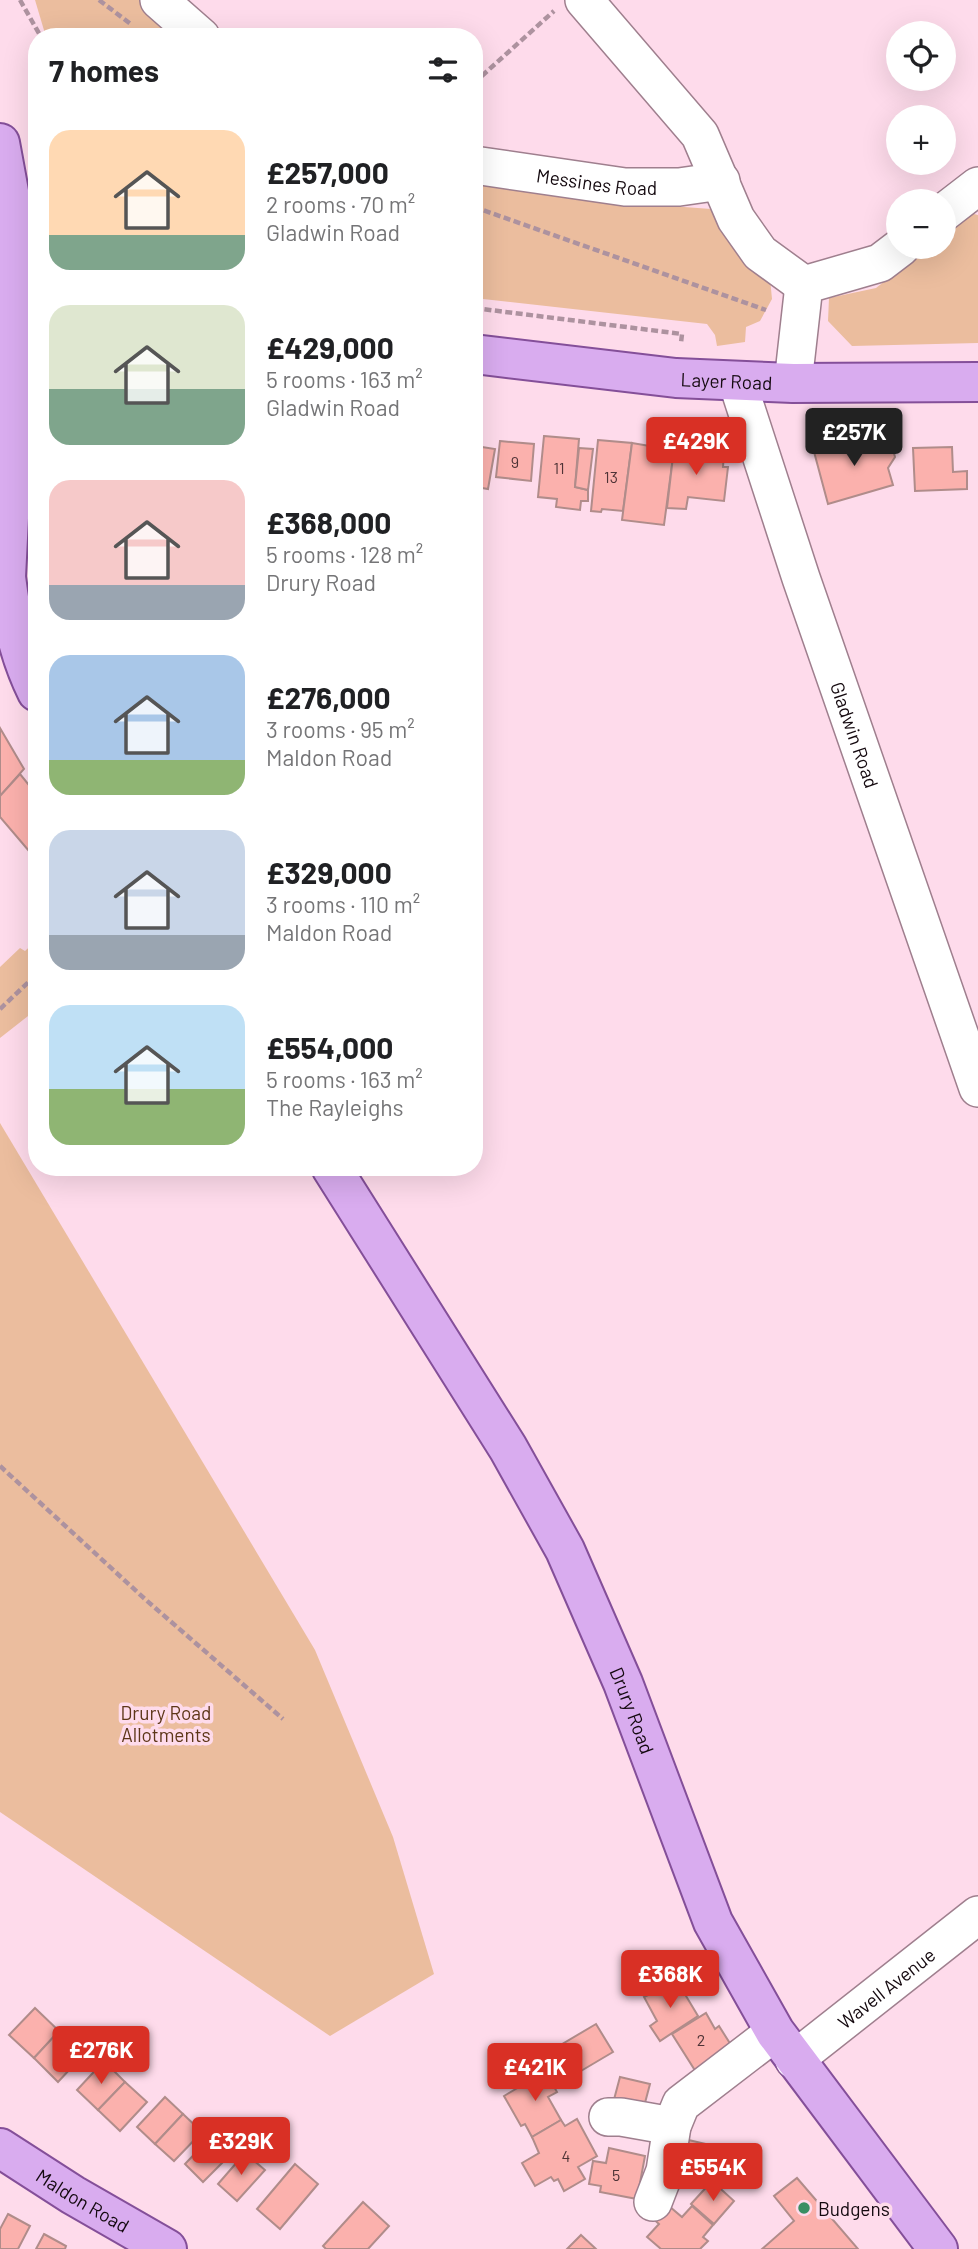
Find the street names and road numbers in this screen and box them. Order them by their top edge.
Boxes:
street label: Messines Road [535,163,657,199]
street label: Layer Road [680,367,773,394]
street label: Gladwin Road [826,679,884,791]
street label: Drury Road [606,1663,660,1757]
street label: Wavell Avenue [833,1942,939,2033]
street label: Maldon Road [32,2163,134,2237]

